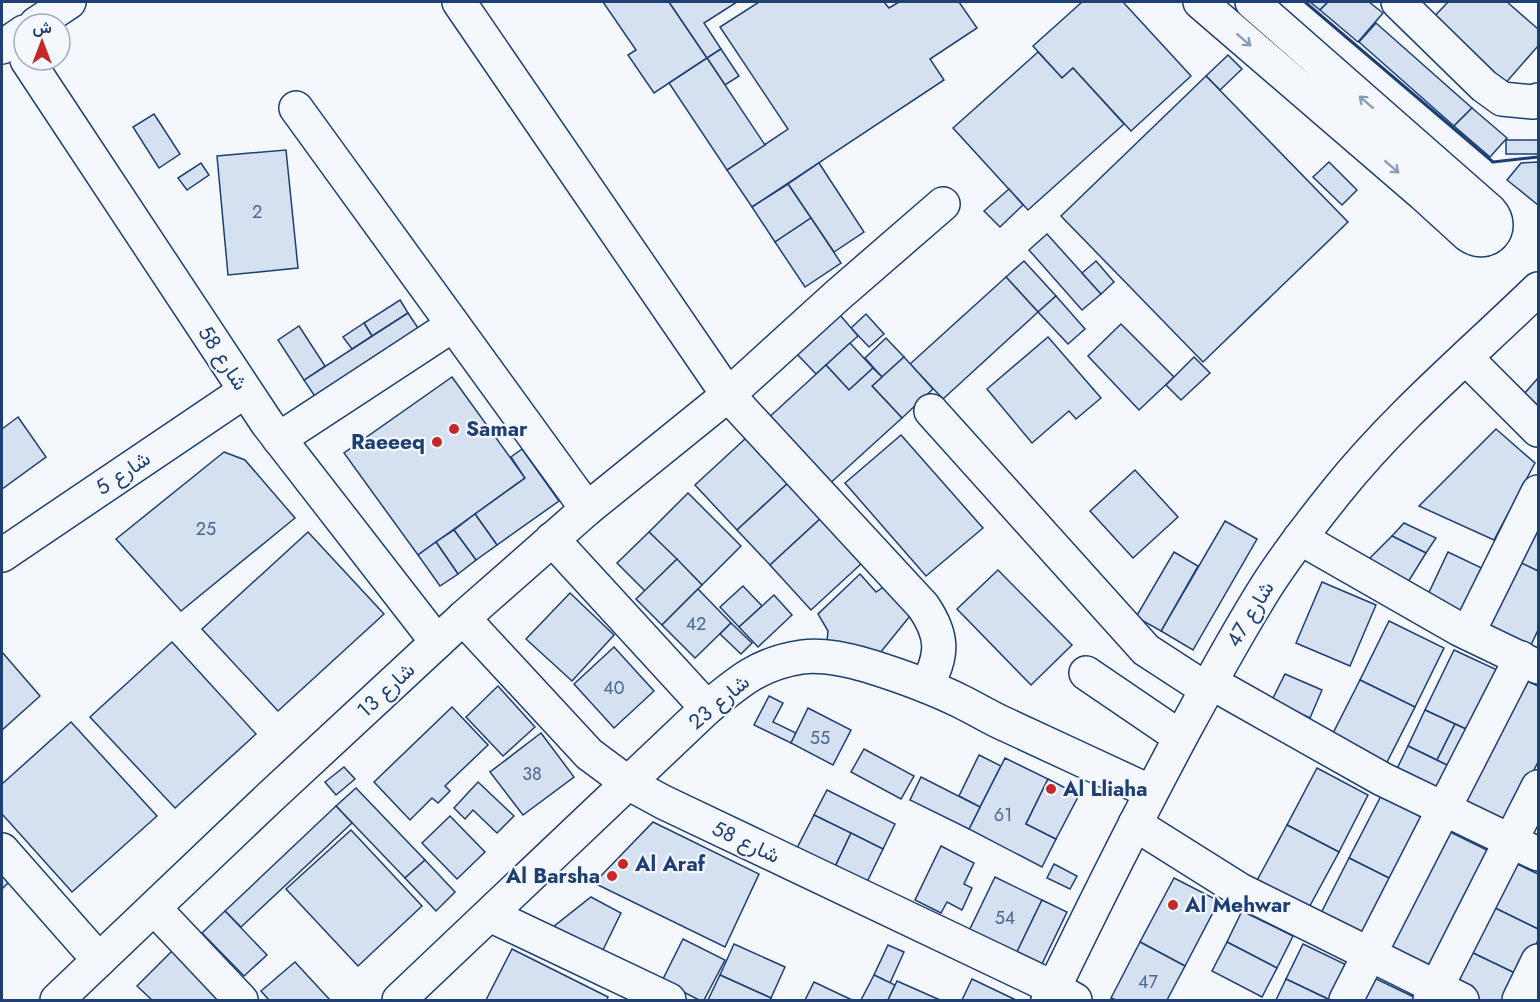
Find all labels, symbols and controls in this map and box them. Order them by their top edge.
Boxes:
north arrow [12,12,72,72]
text: ش [32,16,52,39]
one-way arrow [1237,33,1252,47]
one-way arrow [1359,95,1374,109]
one-way arrow [1384,160,1399,174]
house number: 2 [252,199,262,225]
street label: شارع 58 [191,320,255,396]
place label: Samar [466,414,528,444]
marker: Samar [447,422,461,436]
place label: Raeeeq [351,427,425,457]
marker: Raeeeq [430,435,444,449]
street label: شارع 5 [90,444,156,502]
house number: 25 [196,516,216,542]
street label: شارع 47 [1219,575,1281,653]
house number: 42 [686,611,706,637]
street label: شارع 13 [350,655,422,725]
street label: شارع 23 [682,667,756,737]
house number: 40 [603,675,625,701]
house number: 55 [810,725,830,751]
house number: 38 [522,761,542,787]
place label: Al Lliaha [1062,774,1148,804]
marker: Al Lliaha [1044,782,1058,796]
house number: 61 [994,802,1012,828]
street label: شارع 58 [707,813,785,871]
place label: Al Araf [634,849,706,879]
marker: Al Araf [616,857,630,871]
place label: Al Barsha [505,861,600,891]
marker: Al Barsha [605,869,619,883]
place label: Al Mehwar [1184,890,1291,920]
marker: Al Mehwar [1166,898,1180,912]
house number: 54 [995,905,1015,931]
house number: 47 [1138,969,1159,995]

